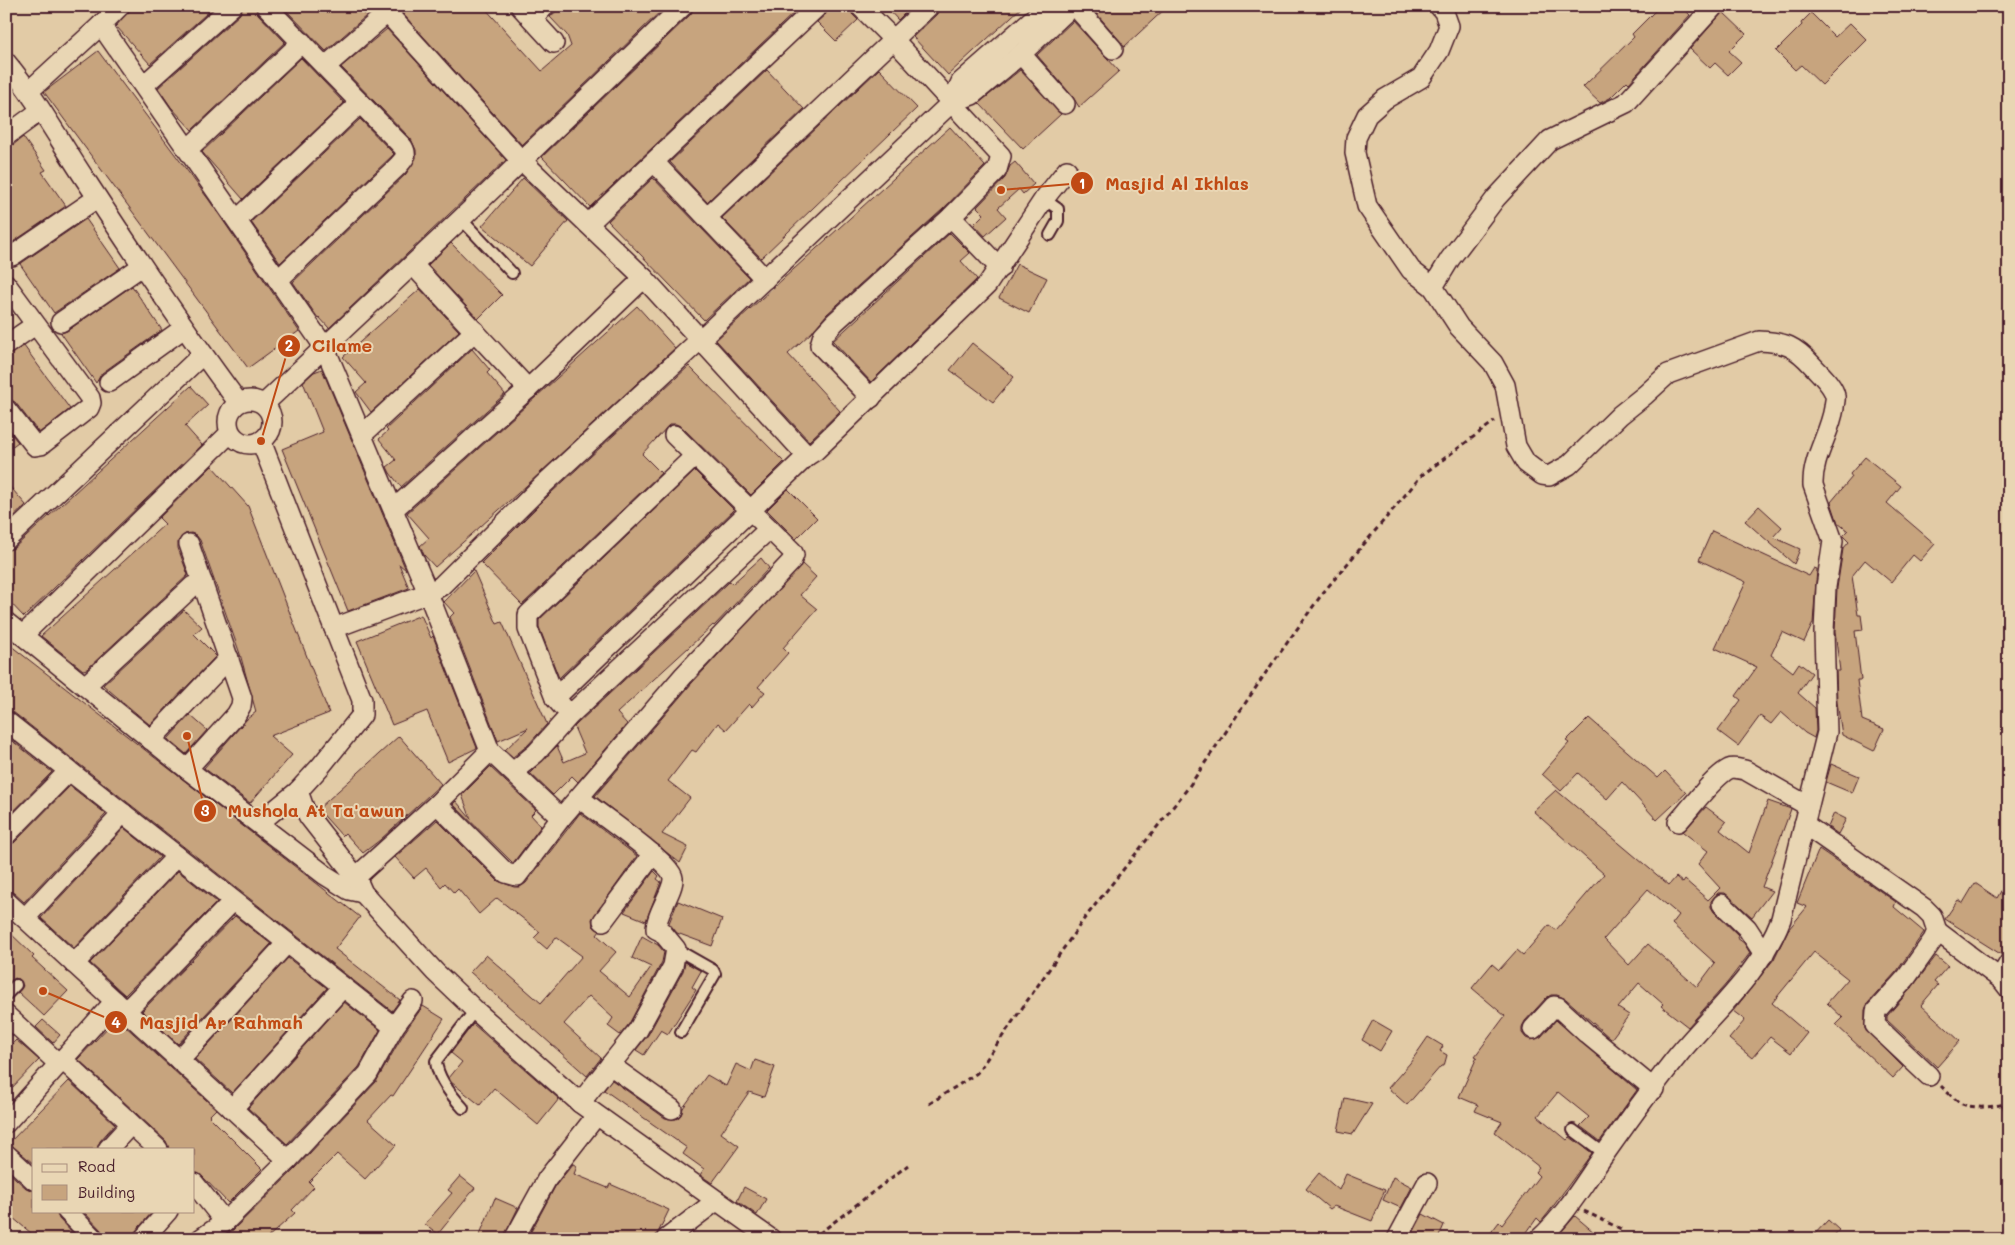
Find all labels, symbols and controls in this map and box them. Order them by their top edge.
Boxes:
callout: Masjid Al Ikhlas [1070,167,1258,200]
text: Masjid Al Ikhlas [1105,171,1249,195]
text: 1 [1079,173,1085,193]
callout: Cilame [277,329,382,362]
text: Cilame [312,333,372,357]
text: 2 [285,335,293,355]
callout: Mushola At Ta'awun [192,794,414,827]
text: Mushola At Ta'awun [228,798,404,822]
text: 3 [200,800,210,820]
callout: Masjid Ar Rahmah [104,1006,312,1039]
text: Masjid Ar Rahmah [139,1010,303,1034]
text: 4 [111,1012,121,1032]
legend [32,1148,195,1212]
text: Road [78,1156,115,1176]
text: Building [78,1182,135,1202]

